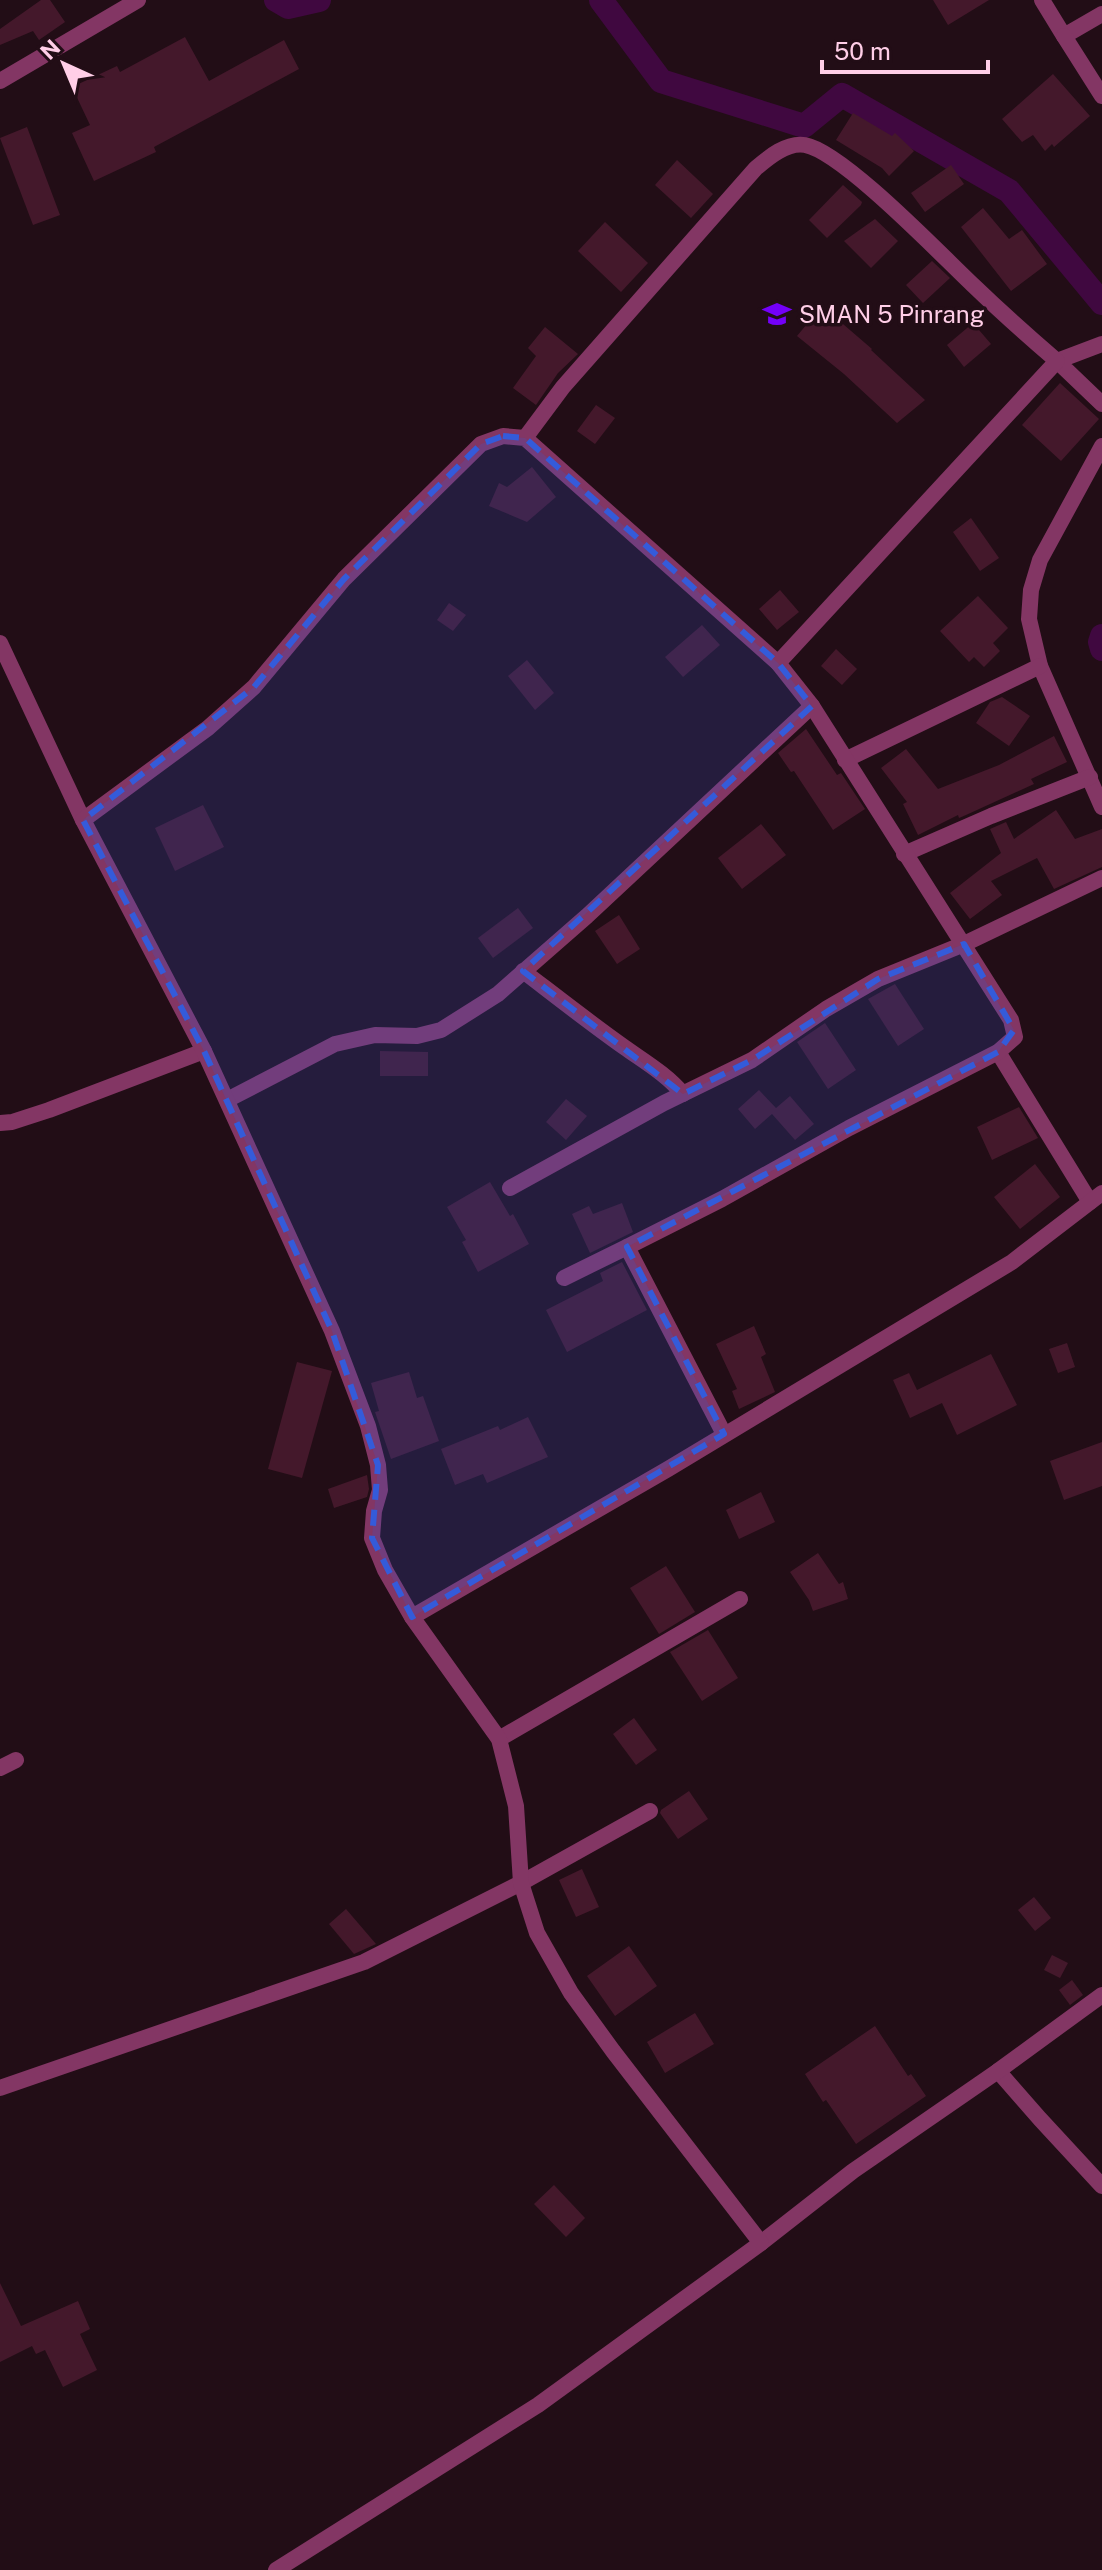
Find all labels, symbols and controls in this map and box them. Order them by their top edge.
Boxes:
north arrow [24,24,104,104]
scale bar [822,24,988,74]
text: N [35,34,65,65]
text: 50 m [834,37,891,65]
school or university icon: SMAN 5 Pinrang [762,299,792,329]
place label: SMAN 5 Pinrang [799,300,985,328]

